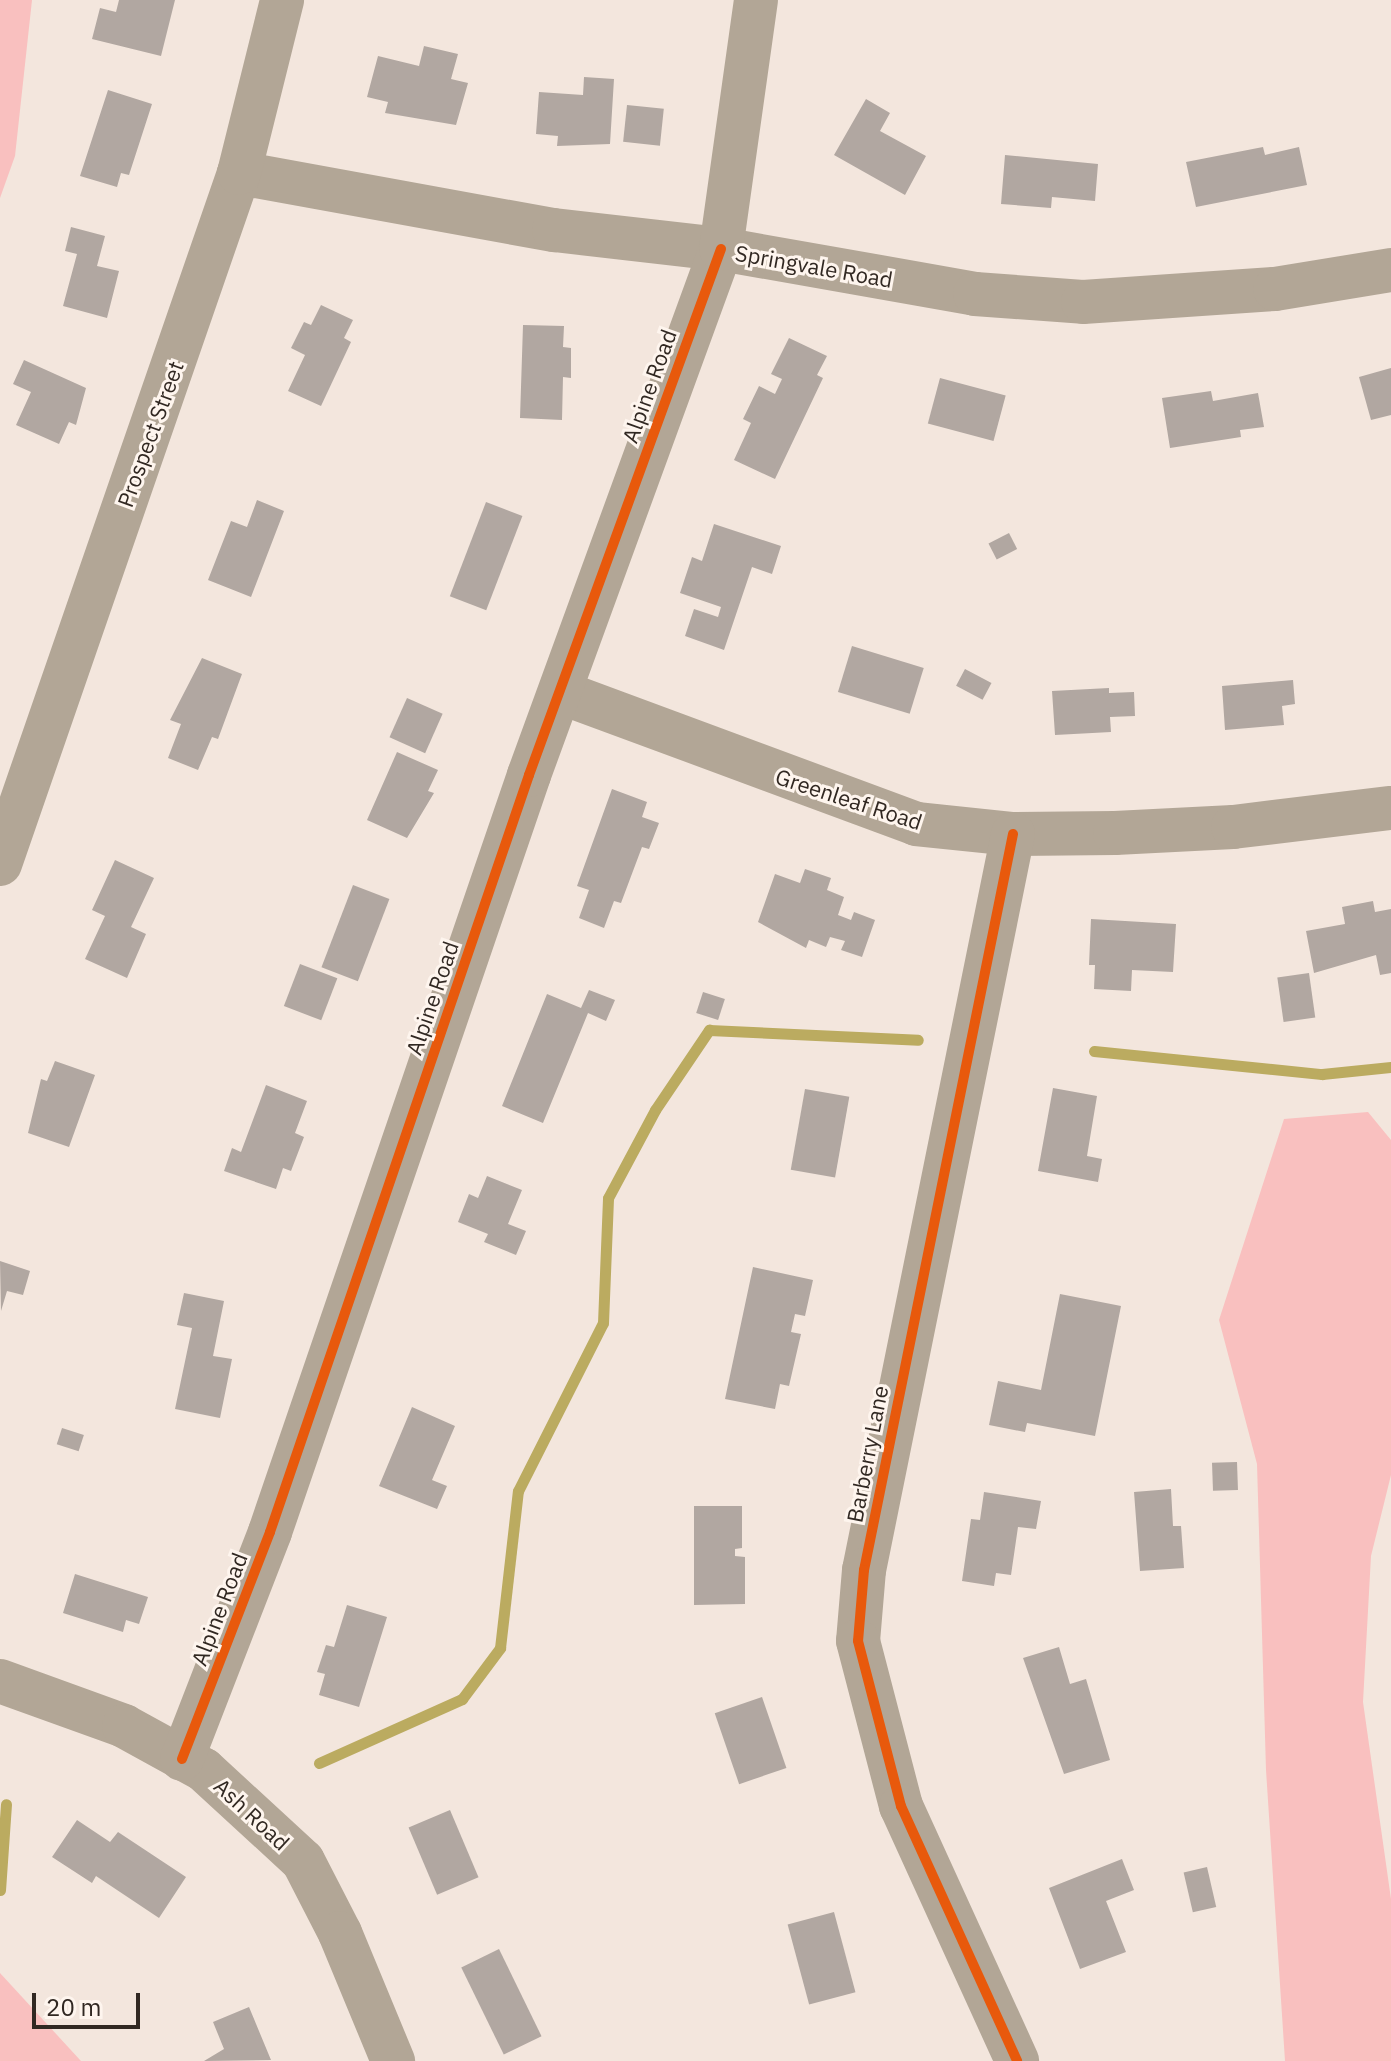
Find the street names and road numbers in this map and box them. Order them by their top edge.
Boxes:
street label: Springvale Road [733,239,895,293]
street label: Alpine Road [616,326,682,446]
street label: Prospect Street [111,357,189,511]
street label: Greenleaf Road [772,763,926,835]
street label: Alpine Road [400,938,464,1058]
street label: Barberry Lane [841,1383,893,1525]
street label: Alpine Road [185,1549,253,1669]
street label: Ash Road [209,1773,295,1855]

